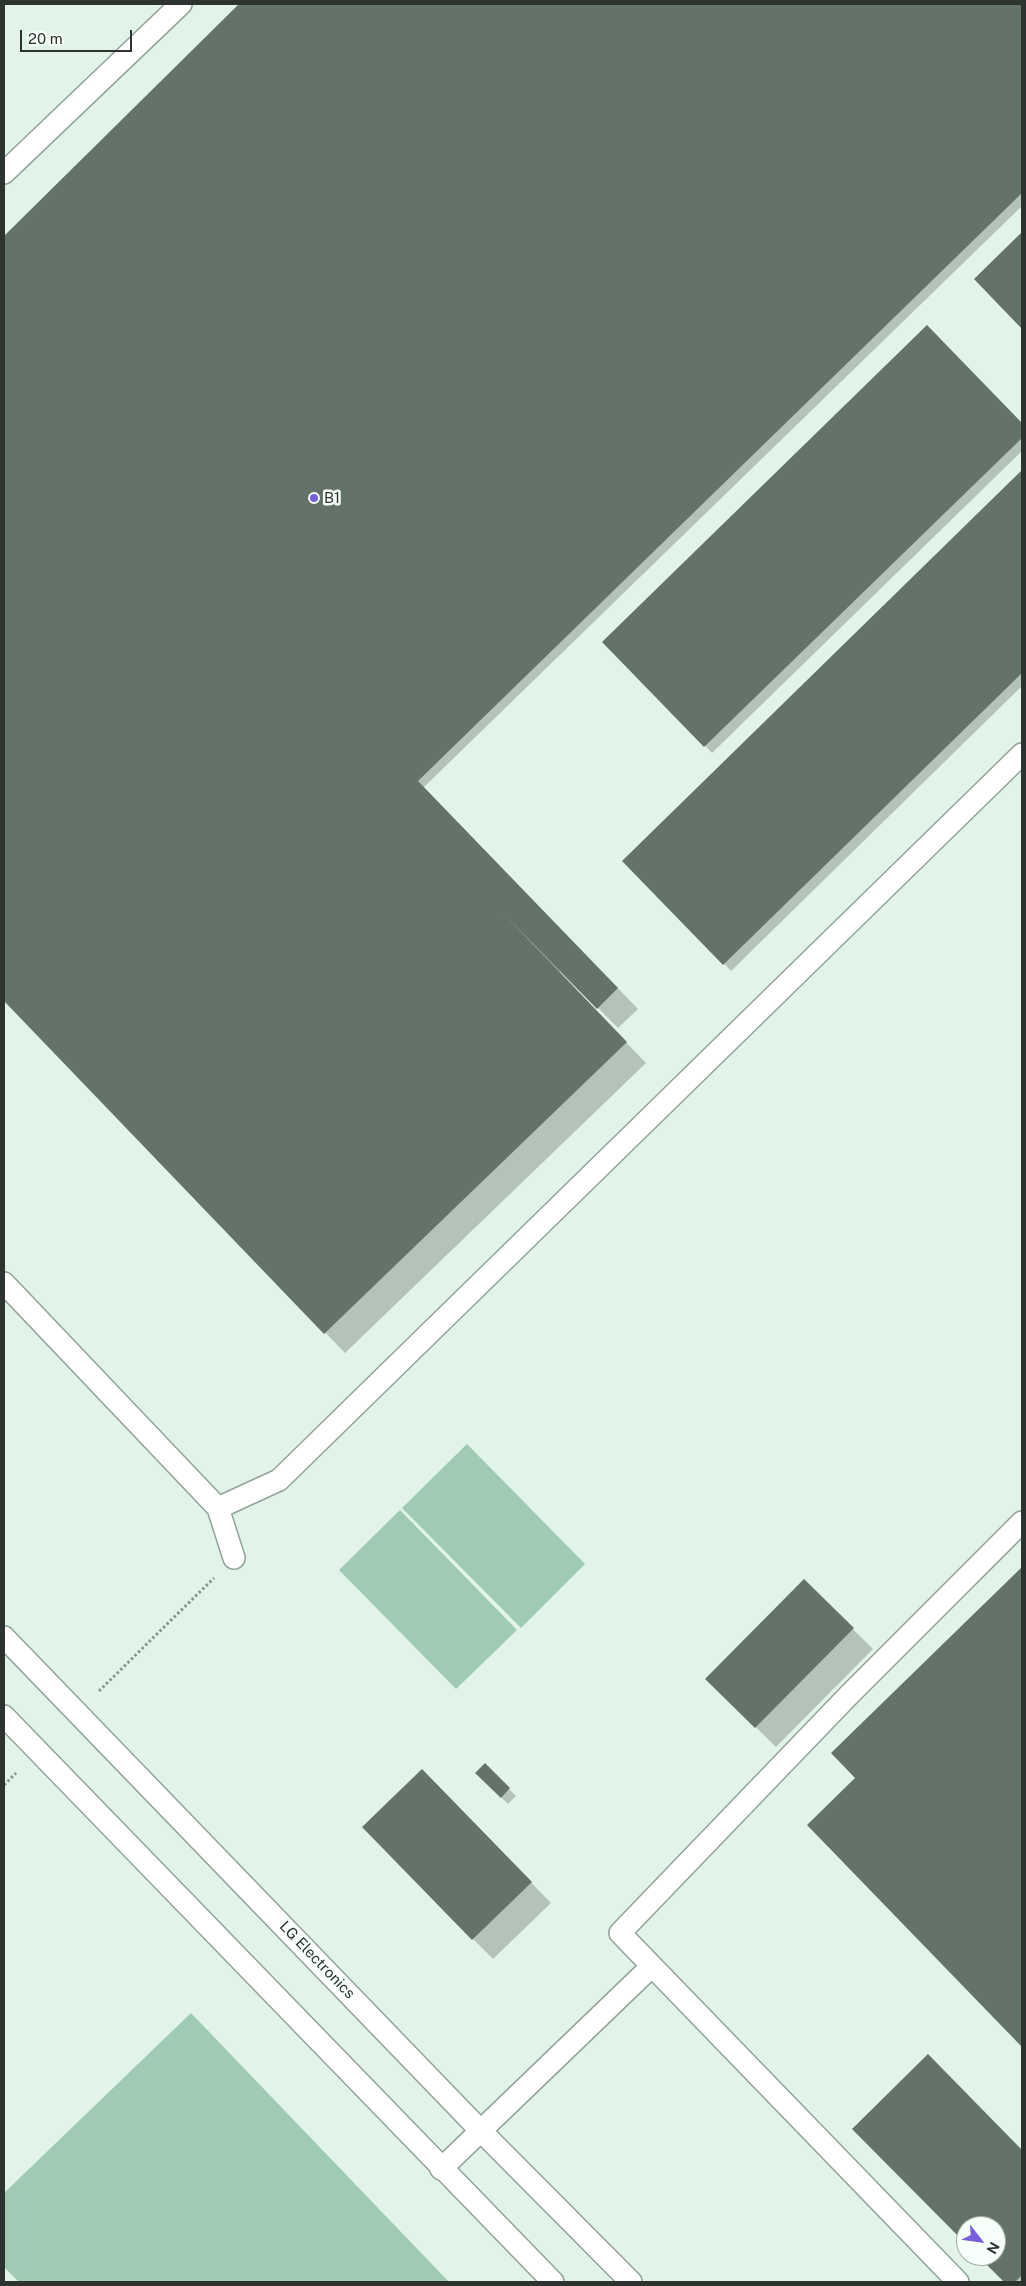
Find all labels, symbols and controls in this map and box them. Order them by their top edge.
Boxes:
scale bar [22,20,135,52]
text: 20 m [28,30,63,47]
place label: B1 [324,489,340,507]
marker: B1 [308,492,320,504]
street label: LG Electronics [276,1918,358,2002]
north arrow [956,2216,1006,2266]
text: N [983,2239,1003,2257]

